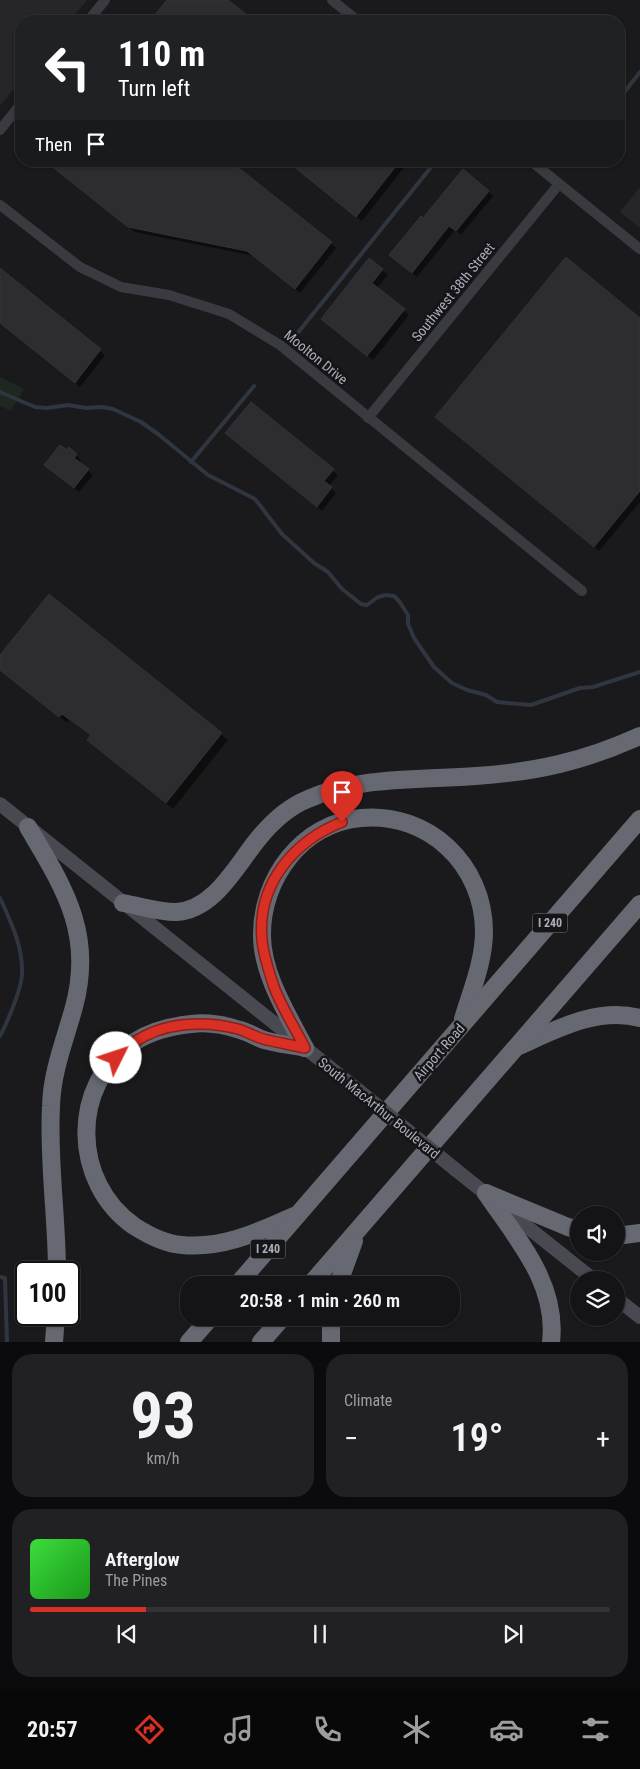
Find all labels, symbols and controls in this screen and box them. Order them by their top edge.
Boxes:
text: 110 m [118,34,205,75]
icon: left [35,35,100,100]
text: Turn left [118,76,190,101]
icon: arrive [82,130,110,158]
text: Then [35,133,72,156]
street label: Southwest 38th Street [408,240,498,344]
street label: Moolton Drive [281,327,351,388]
pin [321,771,363,822]
icon: arrive [328,778,356,806]
road number: I 240 [532,914,568,932]
street label: Airport Road [410,1021,468,1083]
position arrow [89,1031,141,1083]
street label: South MacArthur Boulevard [315,1054,443,1162]
map controls [570,1206,625,1326]
button: sound [570,1206,625,1261]
road number: I 240 [250,1240,286,1258]
speed limit sign: 100 [15,1261,80,1326]
button: layers [570,1271,625,1326]
text: 20:58 · 1 min · 260 m [240,1289,400,1312]
text: 93 [130,1378,196,1454]
text: Climate [344,1391,392,1410]
text: 19° [451,1416,503,1460]
text: − [344,1422,358,1455]
text: + [596,1422,610,1455]
text: km/h [147,1449,179,1468]
text: Afterglow [105,1548,179,1571]
text: The Pines [105,1571,167,1590]
icon: previous [113,1620,141,1648]
icon: pause [306,1620,334,1648]
icon: next [499,1620,527,1648]
icon: directions [132,1712,167,1747]
icon: music [221,1712,256,1747]
icon: phone [310,1712,345,1747]
icon: climate [399,1712,434,1747]
icon: car [489,1712,524,1747]
icon: filters [578,1712,613,1747]
text: 20:57 [27,1717,78,1742]

